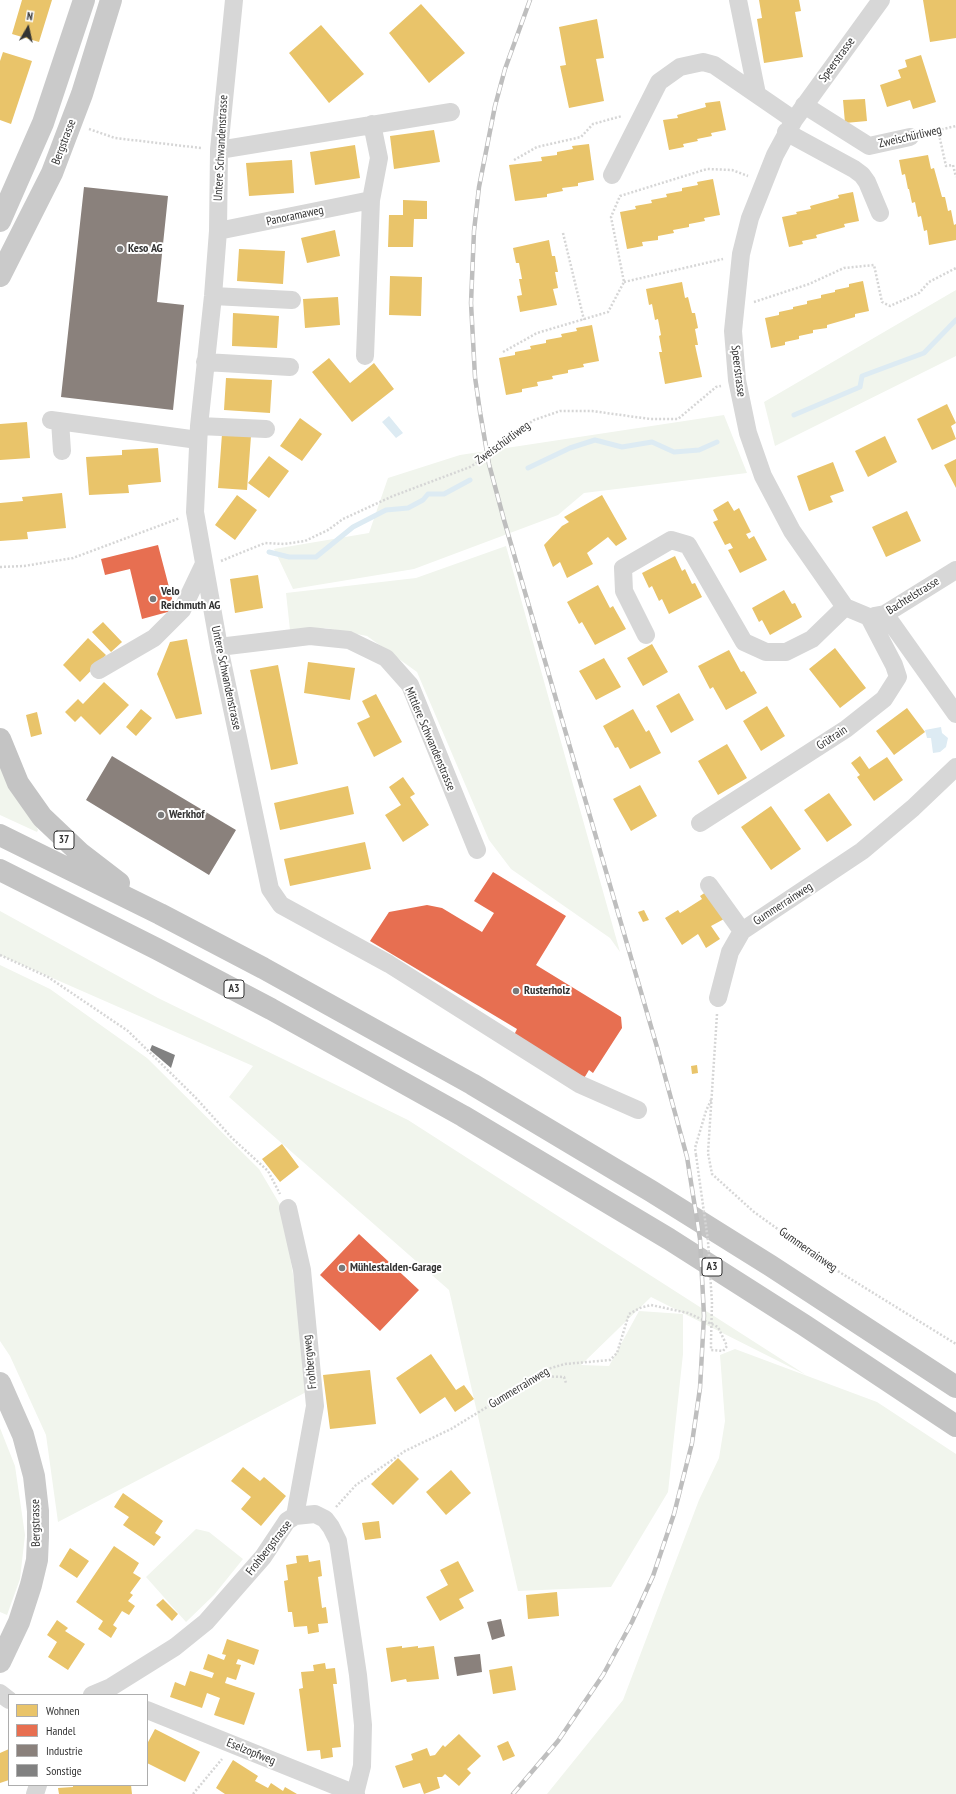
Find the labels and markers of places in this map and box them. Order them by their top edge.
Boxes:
place label: Keso AG [128,242,163,256]
marker: Keso AG [115,244,125,254]
place label: Velo Reichmuth AG [161,585,220,613]
marker: Velo Reichmuth AG [148,594,158,604]
place label: Werkhof [169,808,204,822]
marker: Werkhof [156,810,166,820]
place label: Rusterholz [524,984,570,998]
marker: Rusterholz [511,986,521,996]
place label: Mühlestalden-Garage [350,1261,442,1275]
marker: Mühlestalden-Garage [337,1263,347,1273]

